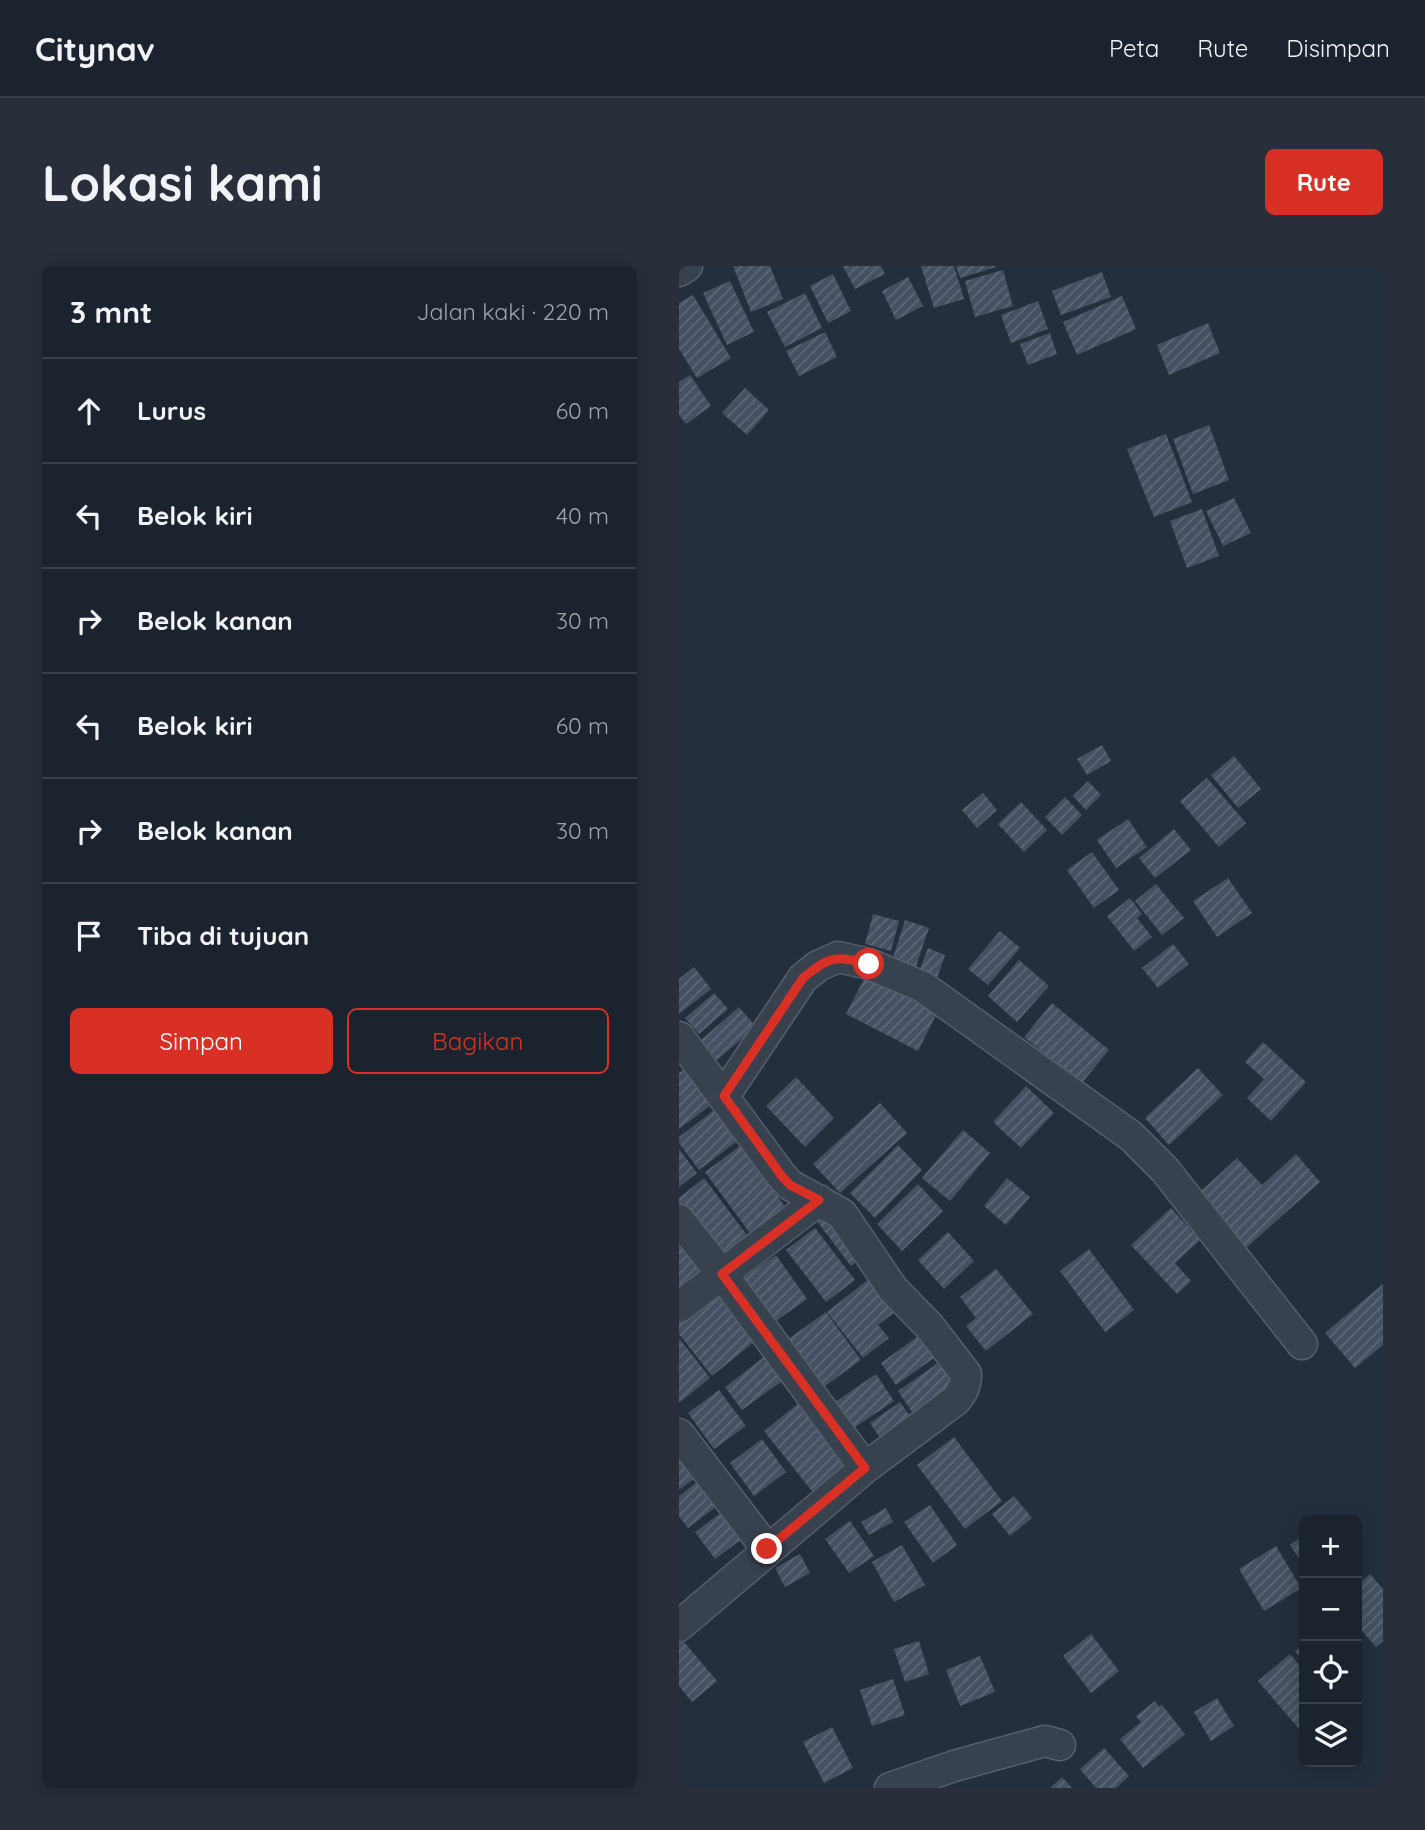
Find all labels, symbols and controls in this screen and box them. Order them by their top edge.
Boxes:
text: Citynav [35,28,155,69]
text: Peta [1109,33,1159,63]
text: Rute [1197,33,1248,63]
text: Disimpan [1286,33,1390,63]
button: Rute [1265,149,1383,215]
text: Lokasi kami [42,152,323,213]
text: 3 mnt [70,293,152,331]
text: Jalan kaki · 220 m [416,297,609,326]
icon: ahead [70,392,108,430]
text: Lurus [137,394,206,427]
text: 60 m [556,396,609,425]
icon: left [70,497,108,535]
text: Belok kiri [137,499,253,532]
text: 40 m [556,501,609,530]
icon: right [70,602,108,640]
text: Belok kanan [137,604,293,637]
text: 30 m [556,606,609,635]
icon: left [70,707,108,745]
text: Belok kiri [137,709,253,742]
text: 60 m [556,711,609,740]
icon: right [70,812,108,850]
text: Belok kanan [137,814,293,847]
text: 30 m [556,816,609,845]
icon: arrive [70,917,108,955]
text: Tiba di tujuan [137,919,309,952]
route start [853,948,884,979]
button: Simpan [70,1008,333,1074]
button: Bagikan [347,1008,609,1074]
map controls [1299,1515,1362,1767]
button: + [1299,1515,1362,1578]
route end [751,1533,782,1564]
button: − [1299,1578,1362,1641]
button: locate [1299,1641,1362,1704]
button: layers [1299,1704,1362,1767]

